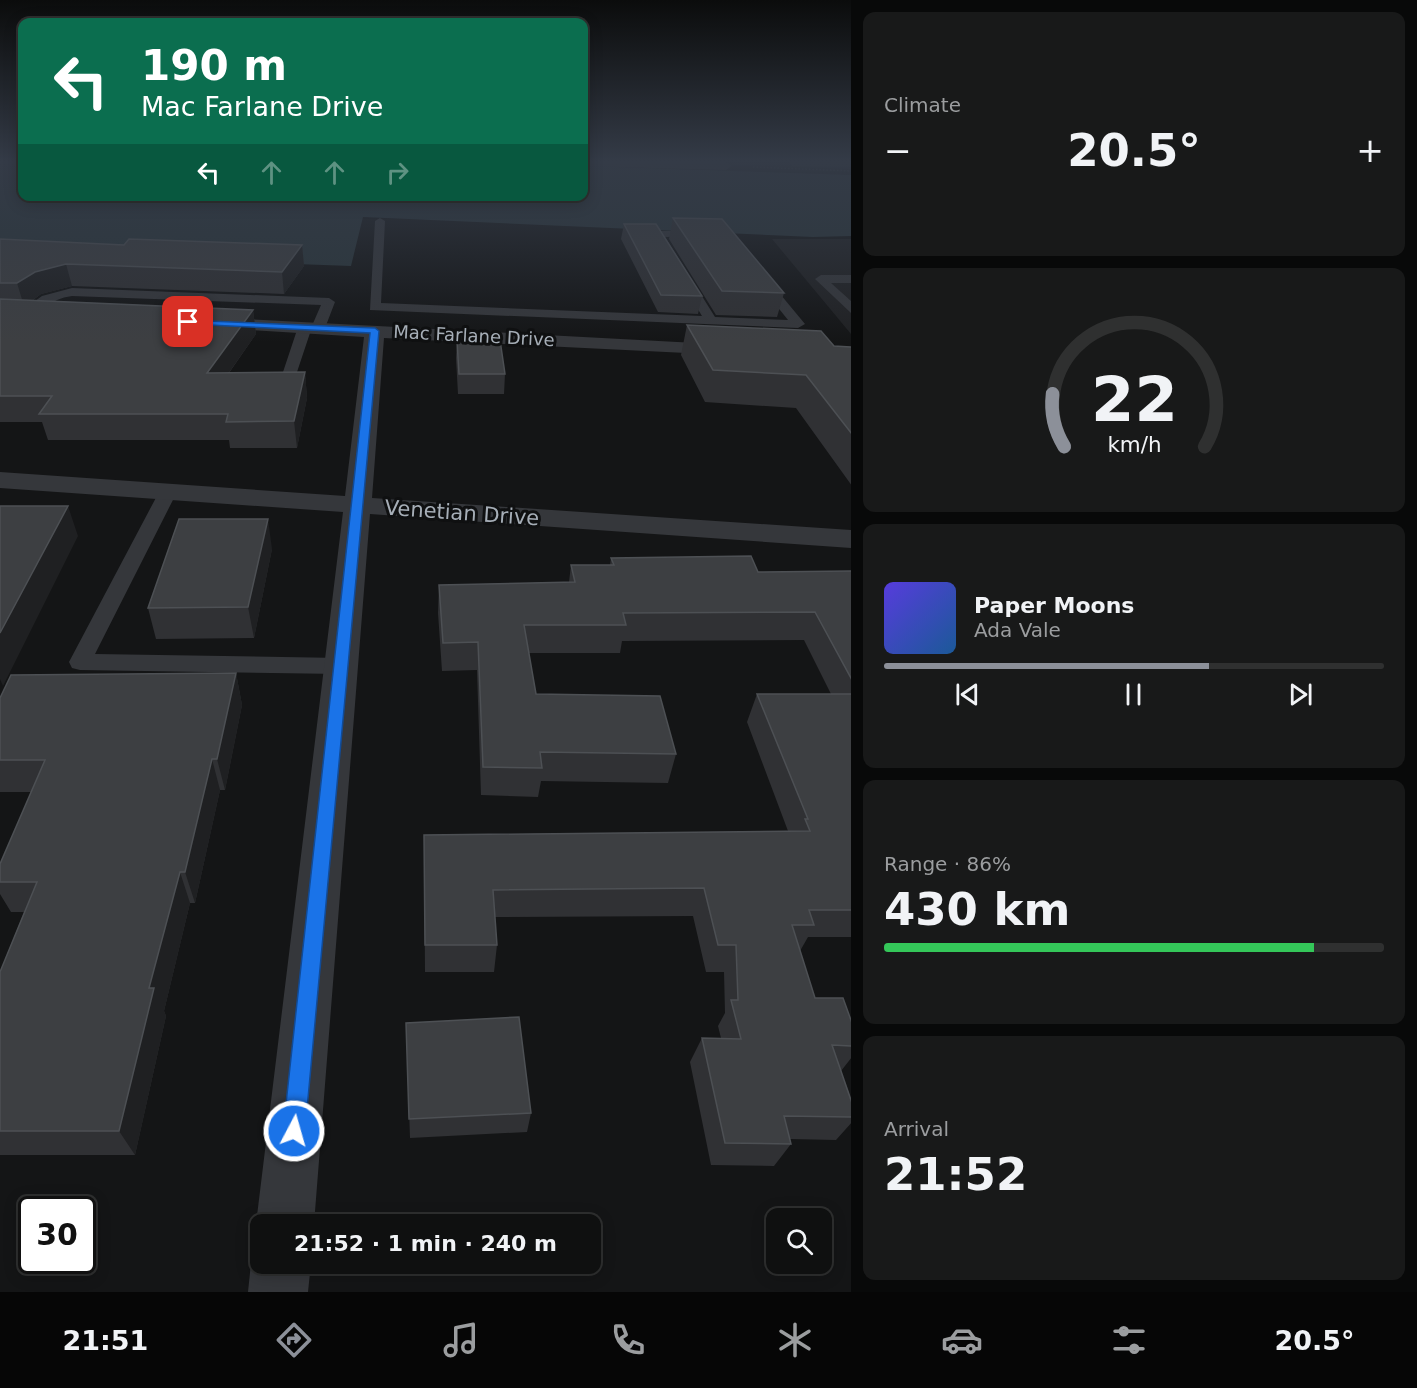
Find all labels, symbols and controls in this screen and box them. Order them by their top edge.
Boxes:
text: 190 m [141,41,287,90]
icon: left [42,42,120,120]
text: Mac Farlane Drive [141,91,383,122]
text: Climate [884,93,961,117]
text: 20.5° [1067,124,1201,177]
text: − [884,131,912,170]
text: + [1356,131,1384,170]
icon: left [192,156,225,189]
icon: ahead [255,156,288,189]
icon: ahead [318,156,351,189]
icon: right [381,156,414,189]
pin [162,296,213,347]
icon: arrive [171,305,204,338]
street label: Mac Farlane Drive [393,321,555,350]
text: 22 [1091,363,1177,436]
text: km/h [1107,432,1161,457]
street label: Venetian Drive [384,496,540,530]
text: Paper Moons [974,593,1134,618]
text: Ada Vale [974,618,1061,642]
icon: previous [951,678,984,711]
icon: pause [1117,678,1150,711]
icon: next [1284,678,1317,711]
text: Range · 86% [884,852,1011,876]
text: 430 km [884,883,1070,936]
position arrow [262,1099,326,1163]
text: Arrival [884,1117,949,1141]
text: 21:52 [884,1148,1027,1201]
speed limit sign: 30 [18,1196,96,1274]
map controls [766,1208,832,1274]
button: search [766,1208,832,1274]
text: 21:52 · 1 min · 240 m [294,1231,557,1256]
icon: directions [273,1319,315,1361]
icon: music [440,1319,482,1361]
icon: phone [607,1319,649,1361]
icon: climate [774,1319,816,1361]
icon: car [941,1319,983,1361]
icon: filters [1108,1319,1150,1361]
text: 21:51 [62,1325,148,1356]
text: 20.5° [1274,1325,1355,1356]

